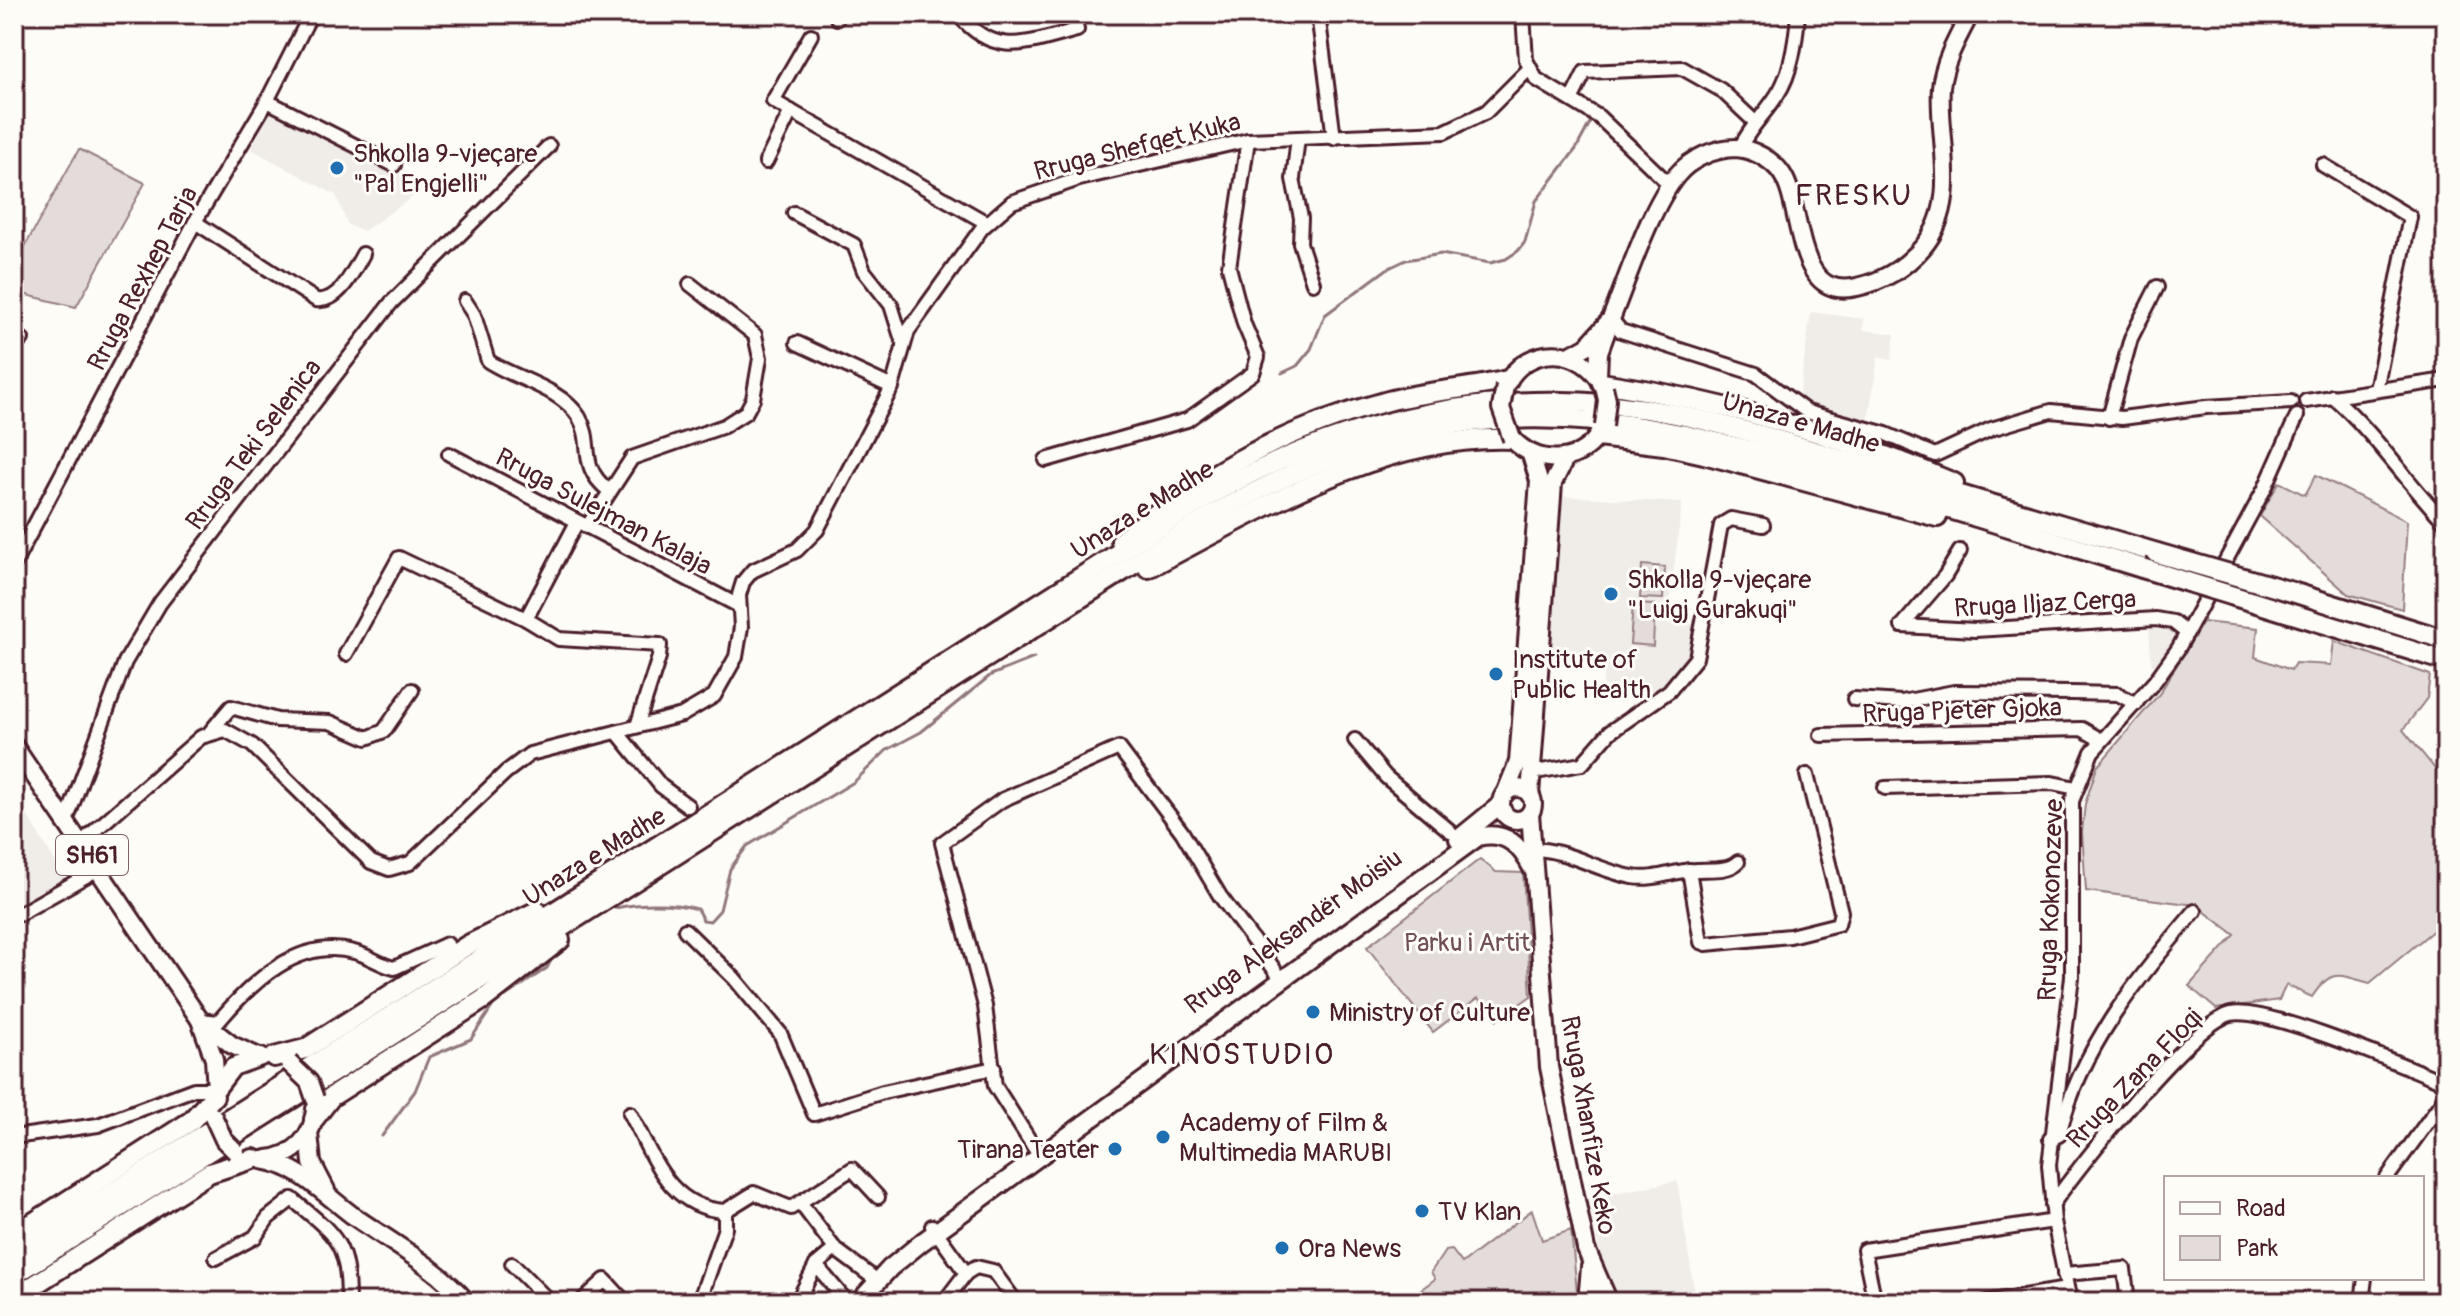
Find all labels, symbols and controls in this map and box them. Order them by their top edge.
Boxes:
street label: Rruga Shefqet Kuka [1031,106,1244,188]
place label: Shkolla 9-vjeçare "Pal Engjelli" [353,138,538,200]
marker: Shkolla 9-vjeçare "Pal Engjelli" [328,159,346,177]
district label: FRESKU [1795,177,1913,214]
street label: Rruga Rexhep Tarja [81,181,205,376]
street label: Rruga Teki Selenica [179,353,329,537]
street label: Unaza e Madhe [1718,385,1883,461]
street label: Rruga Sulejman Kalaja [490,441,717,582]
street label: Unaza e Madhe [1065,453,1220,566]
place label: Shkolla 9-vjeçare "Luigj Gurakuqi" [1627,564,1812,626]
street label: Rruga Iljaz Cerga [1953,583,2137,625]
marker: Shkolla 9-vjeçare "Luigj Gurakuqi" [1602,585,1620,603]
place label: Institute of Public Health [1512,644,1651,706]
marker: Institute of Public Health [1487,665,1505,683]
street label: Rruga Pjeter Gjoka [1862,692,2062,730]
street label: Rruga Kokonozeve [2031,798,2071,1002]
street label: Unaza e Madhe [517,800,672,913]
road number: SH61 [56,835,128,875]
street label: Rruga Aleksandër Moisiu [1179,842,1408,1021]
park label: Parku i Artit [1404,927,1531,959]
place label: Ministry of Culture [1329,997,1530,1029]
street label: Rruga Zana Floqi [2060,1002,2210,1155]
marker: Ministry of Culture [1304,1003,1322,1021]
street label: Rruga Xhanfize Keko [1553,1013,1623,1237]
district label: KINOSTUDIO [1149,1036,1335,1073]
place label: Academy of Film & Multimedia MARUBI [1179,1107,1392,1169]
marker: Academy of Film & Multimedia MARUBI [1154,1128,1172,1146]
place label: Tirana Teater [957,1134,1100,1166]
marker: Tirana Teater [1106,1140,1124,1158]
legend [2164,1176,2424,1280]
text: Road [2236,1194,2286,1223]
place label: TV Klan [1438,1196,1522,1228]
marker: TV Klan [1413,1202,1431,1220]
place label: Ora News [1298,1233,1401,1265]
text: Park [2236,1234,2278,1263]
marker: Ora News [1273,1239,1291,1257]

